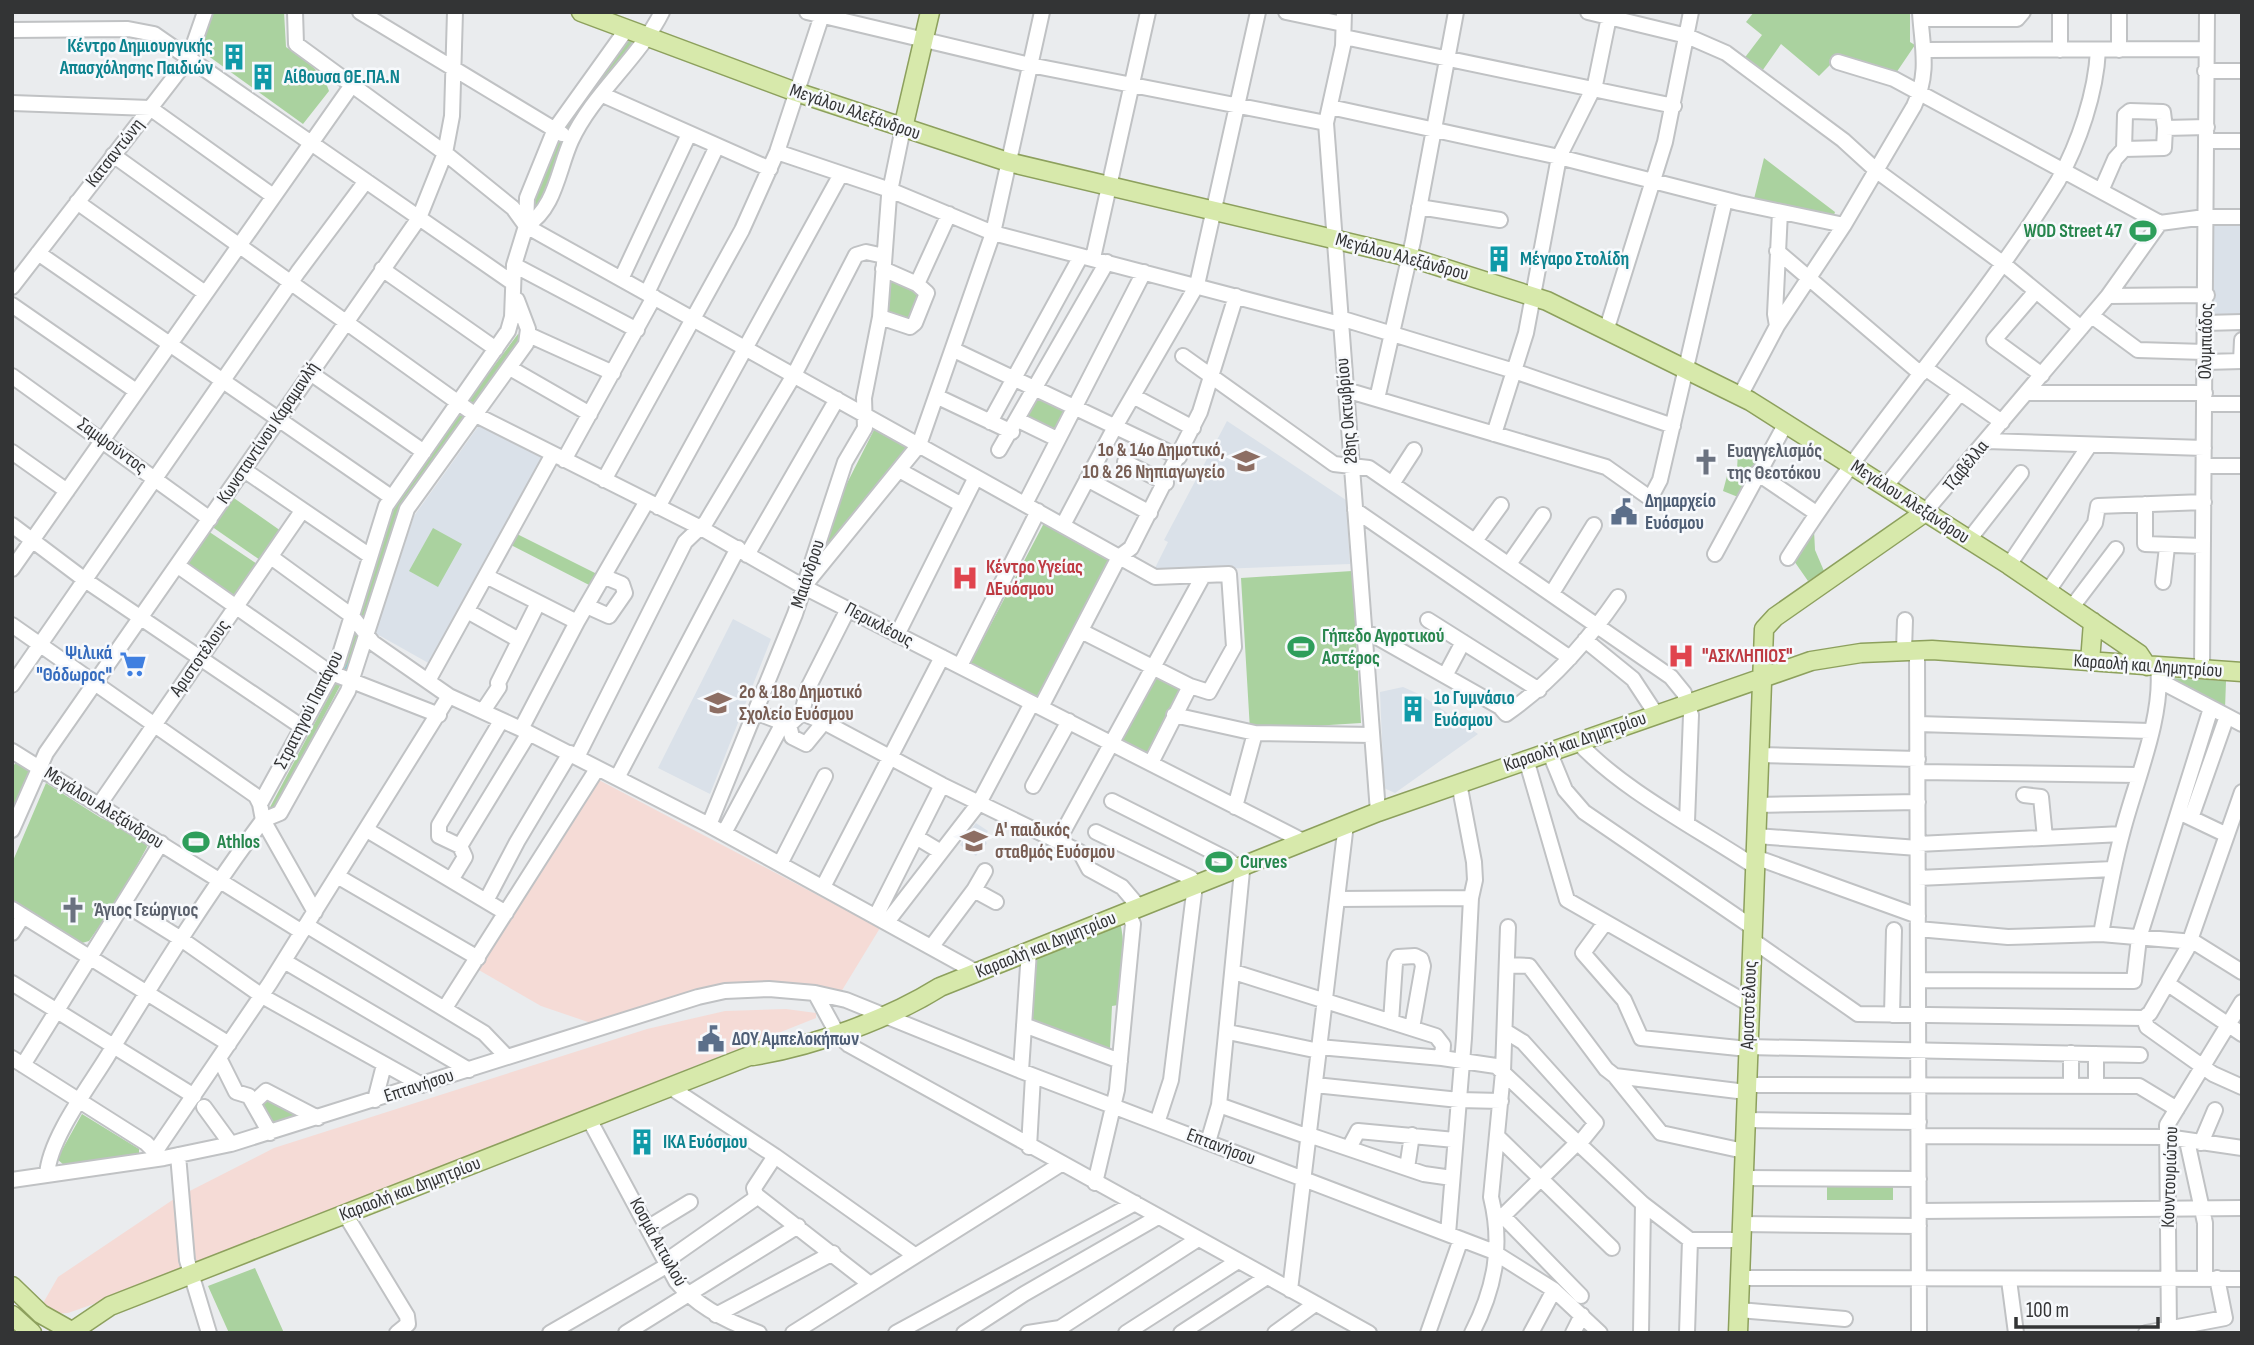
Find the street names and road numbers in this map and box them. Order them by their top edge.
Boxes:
street label: Μεγάλου Αλεξάνδρου [786,79,924,145]
street label: Κατσαντώνη [81,114,149,192]
street label: Μεγάλου Αλεξάνδρου [1333,228,1471,286]
street label: Ολυμπιάδος [2194,302,2218,380]
street label: 28ης Οκτωβρίου [1331,357,1363,465]
street label: Κωνσταντίνου Καραμανλή [212,358,324,508]
street label: Σαμψούντος [73,413,151,479]
street label: Τζαβέλλα [1938,436,1994,496]
street label: Μεγάλου Αλεξάνδρου [1846,455,1974,549]
street label: Μαιάνδρου [786,537,830,611]
street label: Περικλέους [841,597,917,653]
street label: Αριστοτέλους [165,615,235,702]
street label: Στρατηγού Παπάγου [269,647,349,773]
street label: Καραολή και Δημητρίου [2073,649,2223,683]
street label: Καραολή και Δημητρίου [1501,707,1649,777]
street label: Μεγάλου Αλεξάνδρου [40,762,168,854]
street label: Καραολή και Δημητρίου [972,906,1120,984]
street label: Αριστοτέλους [1736,960,1762,1051]
street label: Επτανήσου [381,1064,457,1108]
street label: Επτανήσου [1183,1123,1259,1171]
street label: Κουντουριώτου [2157,1126,2183,1228]
street label: Καραολή και Δημητρίου [336,1152,484,1226]
street label: Κοσμά Αιτωλού [624,1194,692,1290]

